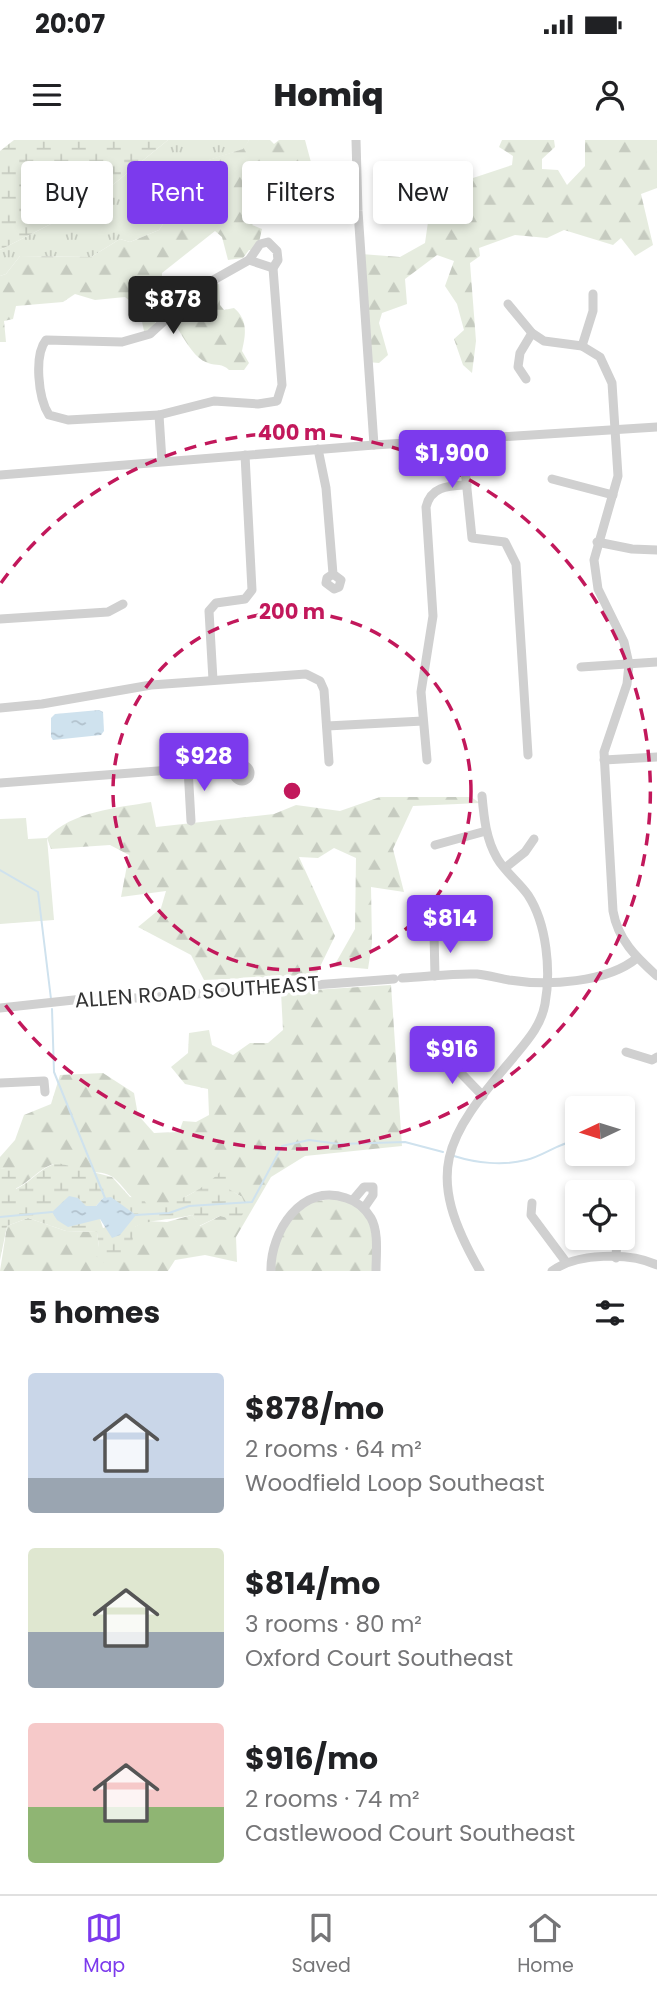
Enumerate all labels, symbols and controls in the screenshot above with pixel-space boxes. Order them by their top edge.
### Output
text: 20:07 [35,6,105,42]
text: Homiq [274,72,383,117]
icon: menu [28,76,66,114]
icon: person [591,76,629,114]
chip: Buy [21,161,113,224]
chip: Rent [127,161,228,224]
chip: Filters [242,161,359,224]
chip: New [373,161,473,224]
pin: $878 [132,276,214,336]
text: $878 [144,283,202,315]
text: 400 m [258,418,326,447]
pin: $1,900 [395,430,509,490]
text: $1,900 [415,437,489,469]
text: 200 m [259,597,325,626]
pin: $928 [163,734,245,793]
text: $928 [175,740,233,772]
centre of rings [280,779,304,803]
pin: $814 [409,896,491,955]
text: $814 [423,902,477,934]
street label: ALLEN ROAD SOUTHEAST [74,968,320,1015]
pin: $916 [411,1026,493,1086]
text: $916 [426,1033,478,1065]
north arrow [565,1096,635,1166]
map controls [565,1096,635,1250]
button: locate [565,1180,635,1250]
text: 5 homes [28,1291,160,1334]
icon: filters [591,1294,629,1332]
text: $878/mo [245,1387,384,1430]
icon: home [84,1401,168,1485]
text: 2 rooms · 64 m² [245,1433,422,1465]
text: Woodfield Loop Southeast [245,1467,545,1499]
text: $814/mo [245,1562,380,1605]
icon: home [84,1576,168,1660]
text: 3 rooms · 80 m² [245,1608,422,1640]
text: Oxford Court Southeast [245,1642,513,1674]
text: $916/mo [245,1737,378,1780]
icon: home [84,1751,168,1835]
text: 2 rooms · 74 m² [245,1783,420,1815]
text: Castlewood Court Southeast [245,1817,575,1849]
tab: Map [83,1909,125,1980]
tab: Saved [292,1909,351,1980]
tab: Home [517,1909,574,1980]

